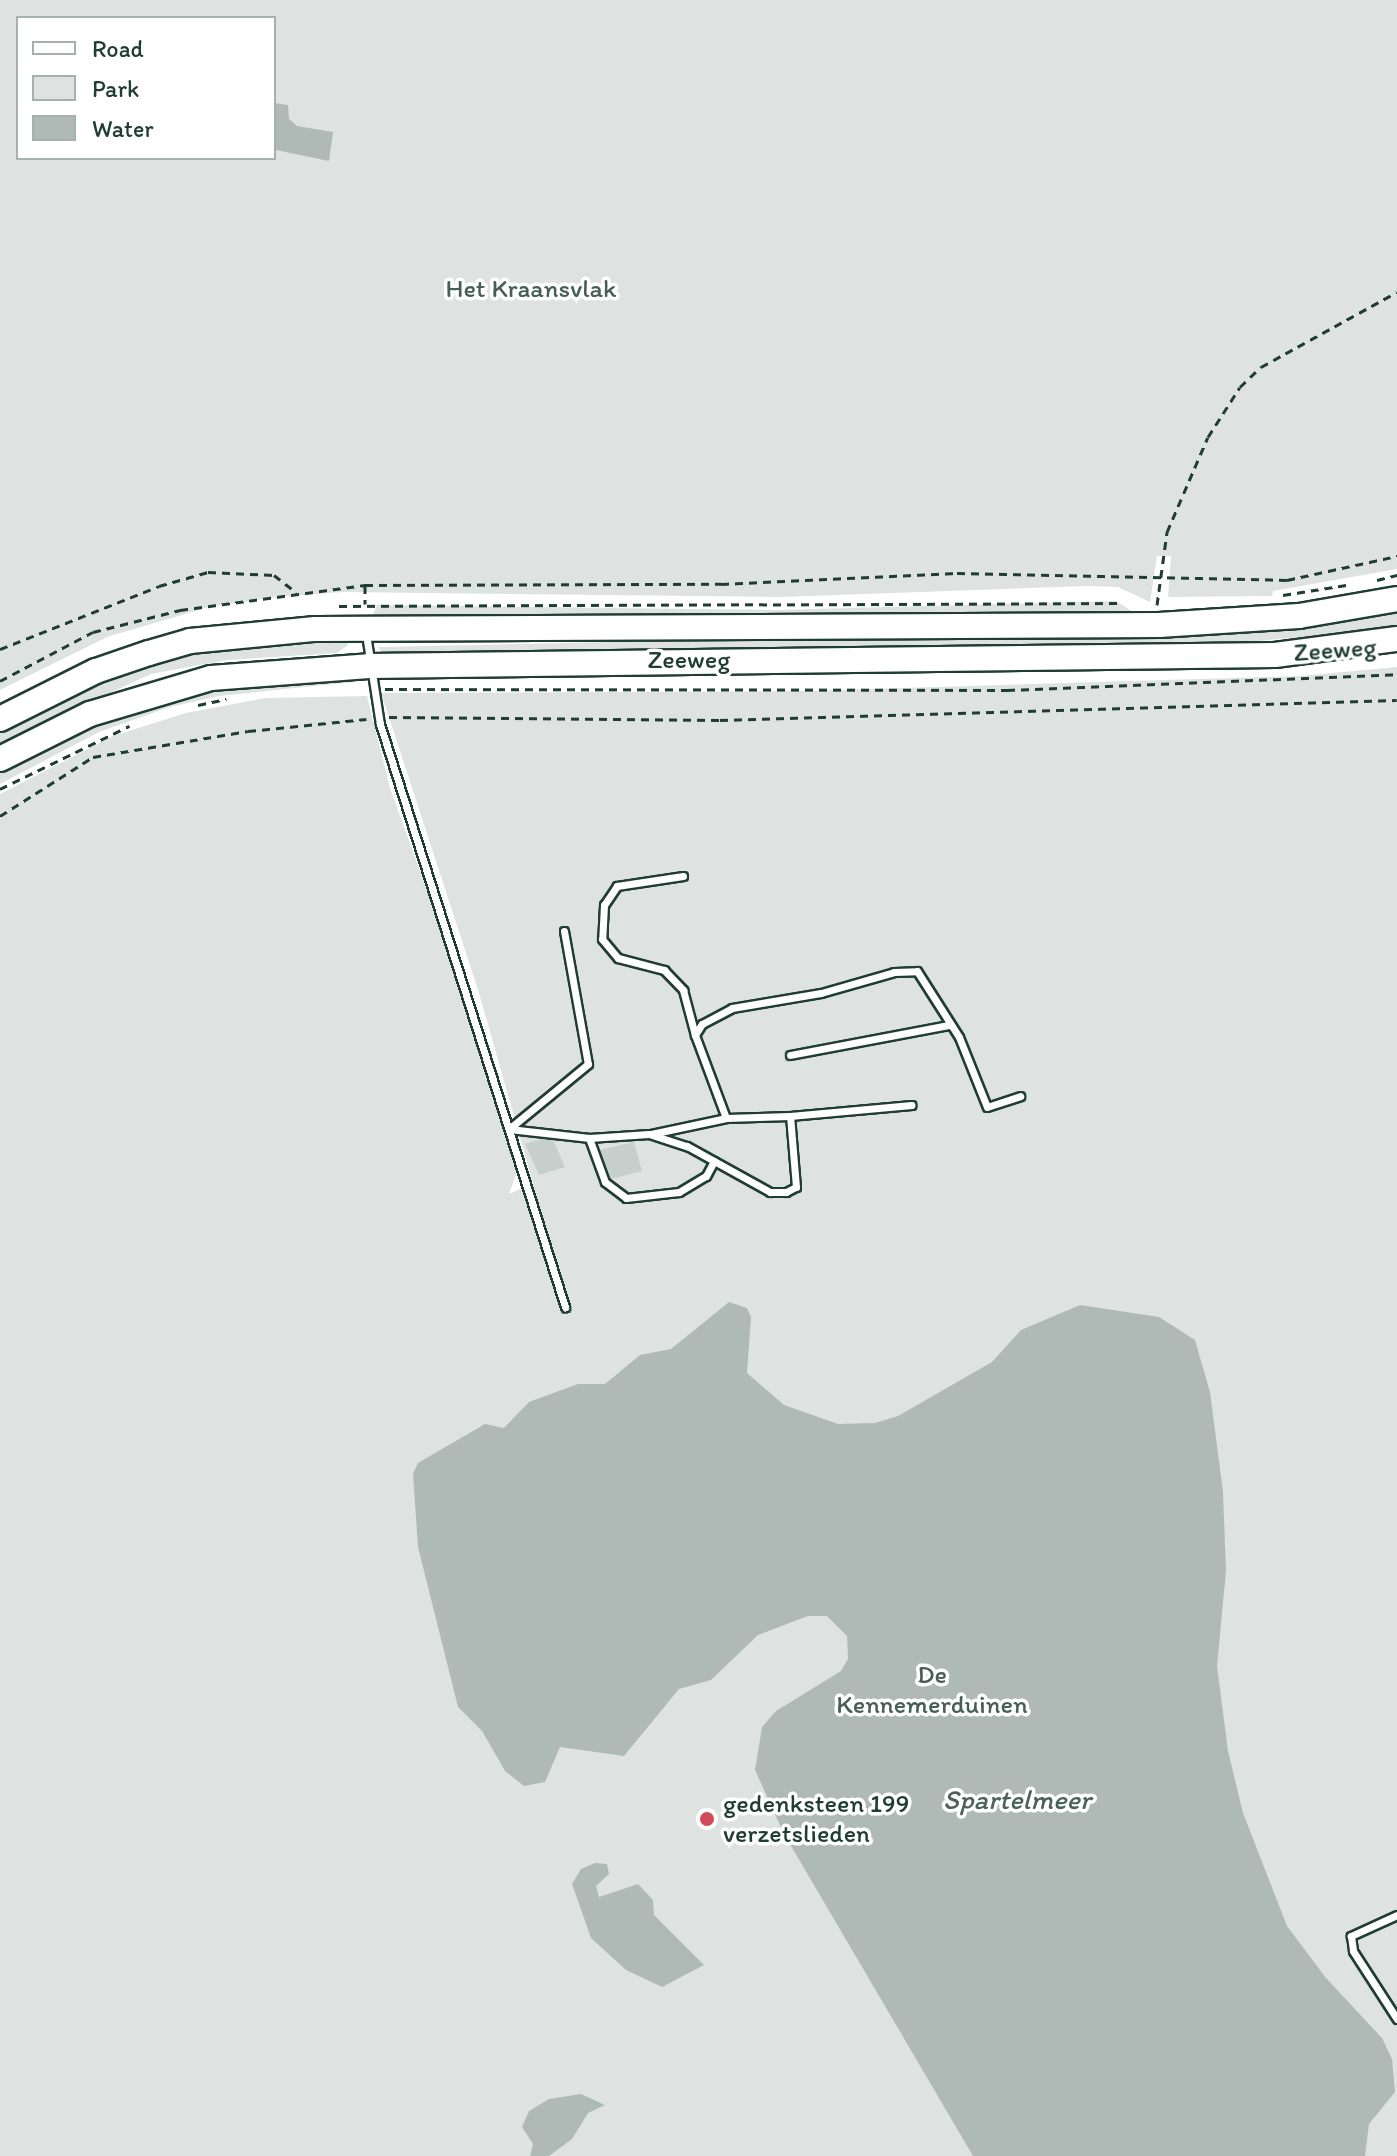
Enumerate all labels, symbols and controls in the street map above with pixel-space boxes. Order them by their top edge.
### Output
legend [16,16,276,160]
text: Road [92,34,144,63]
text: Park [92,74,139,103]
text: Water [92,114,154,143]
park label: Het Kraansvlak [446,273,616,305]
street label: Zeeweg [1293,632,1377,668]
street label: Zeeweg [648,644,730,676]
park label: De Kennemerduinen [836,1659,1028,1720]
water label: Spartelmeer [943,1782,1091,1816]
place label: gedenksteen 199 verzetslieden [723,1788,909,1850]
marker: gedenksteen 199 verzetslieden [698,1810,716,1828]

